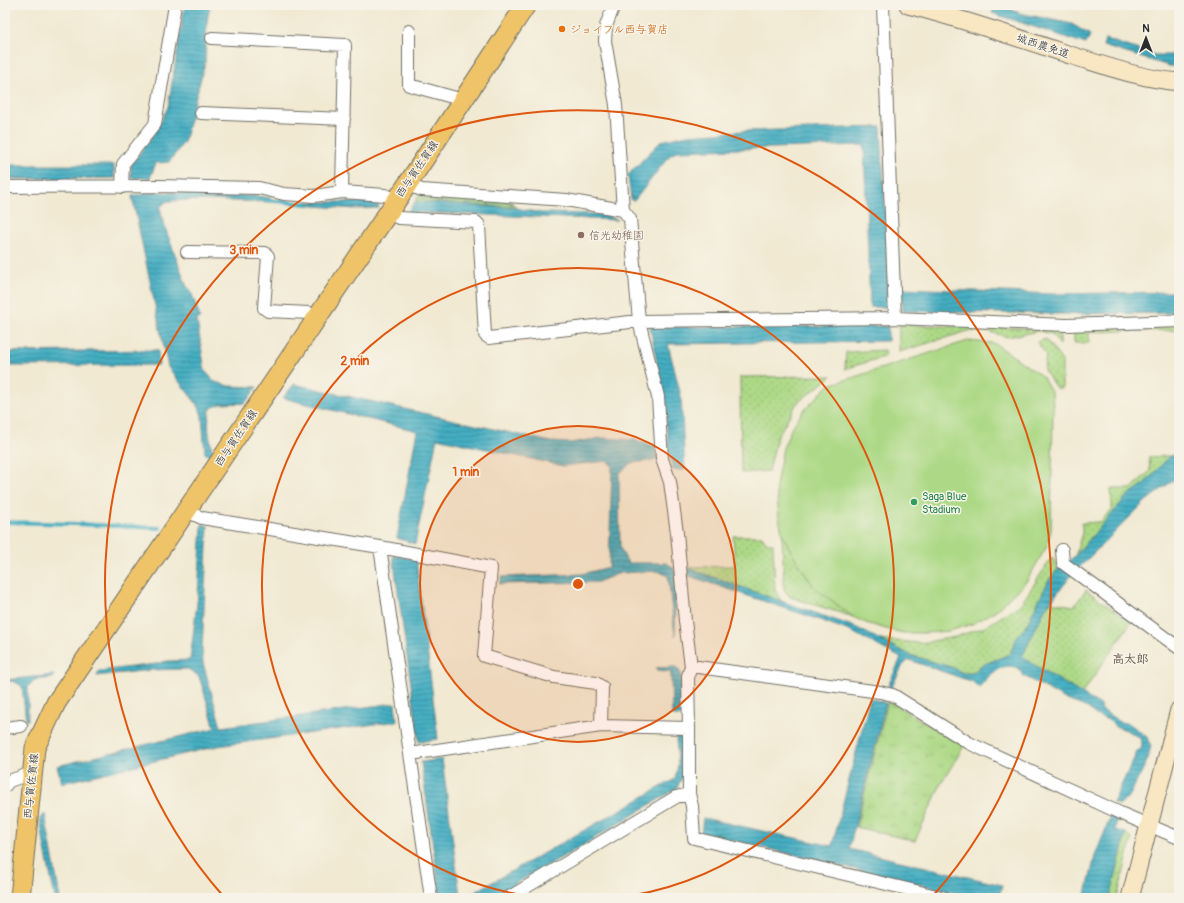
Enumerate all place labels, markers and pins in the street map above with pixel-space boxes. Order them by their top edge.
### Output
place label: ジョイフル西与賀店 [570,23,669,36]
marker: ジョイフル西与賀店 [557,24,567,34]
place label: 信光幼稚園 [589,229,644,242]
marker: 信光幼稚園 [576,230,586,240]
place label: Saga Blue Stadium [922,490,967,516]
marker: Saga Blue Stadium [909,497,919,507]
centre of rings [571,577,585,591]

